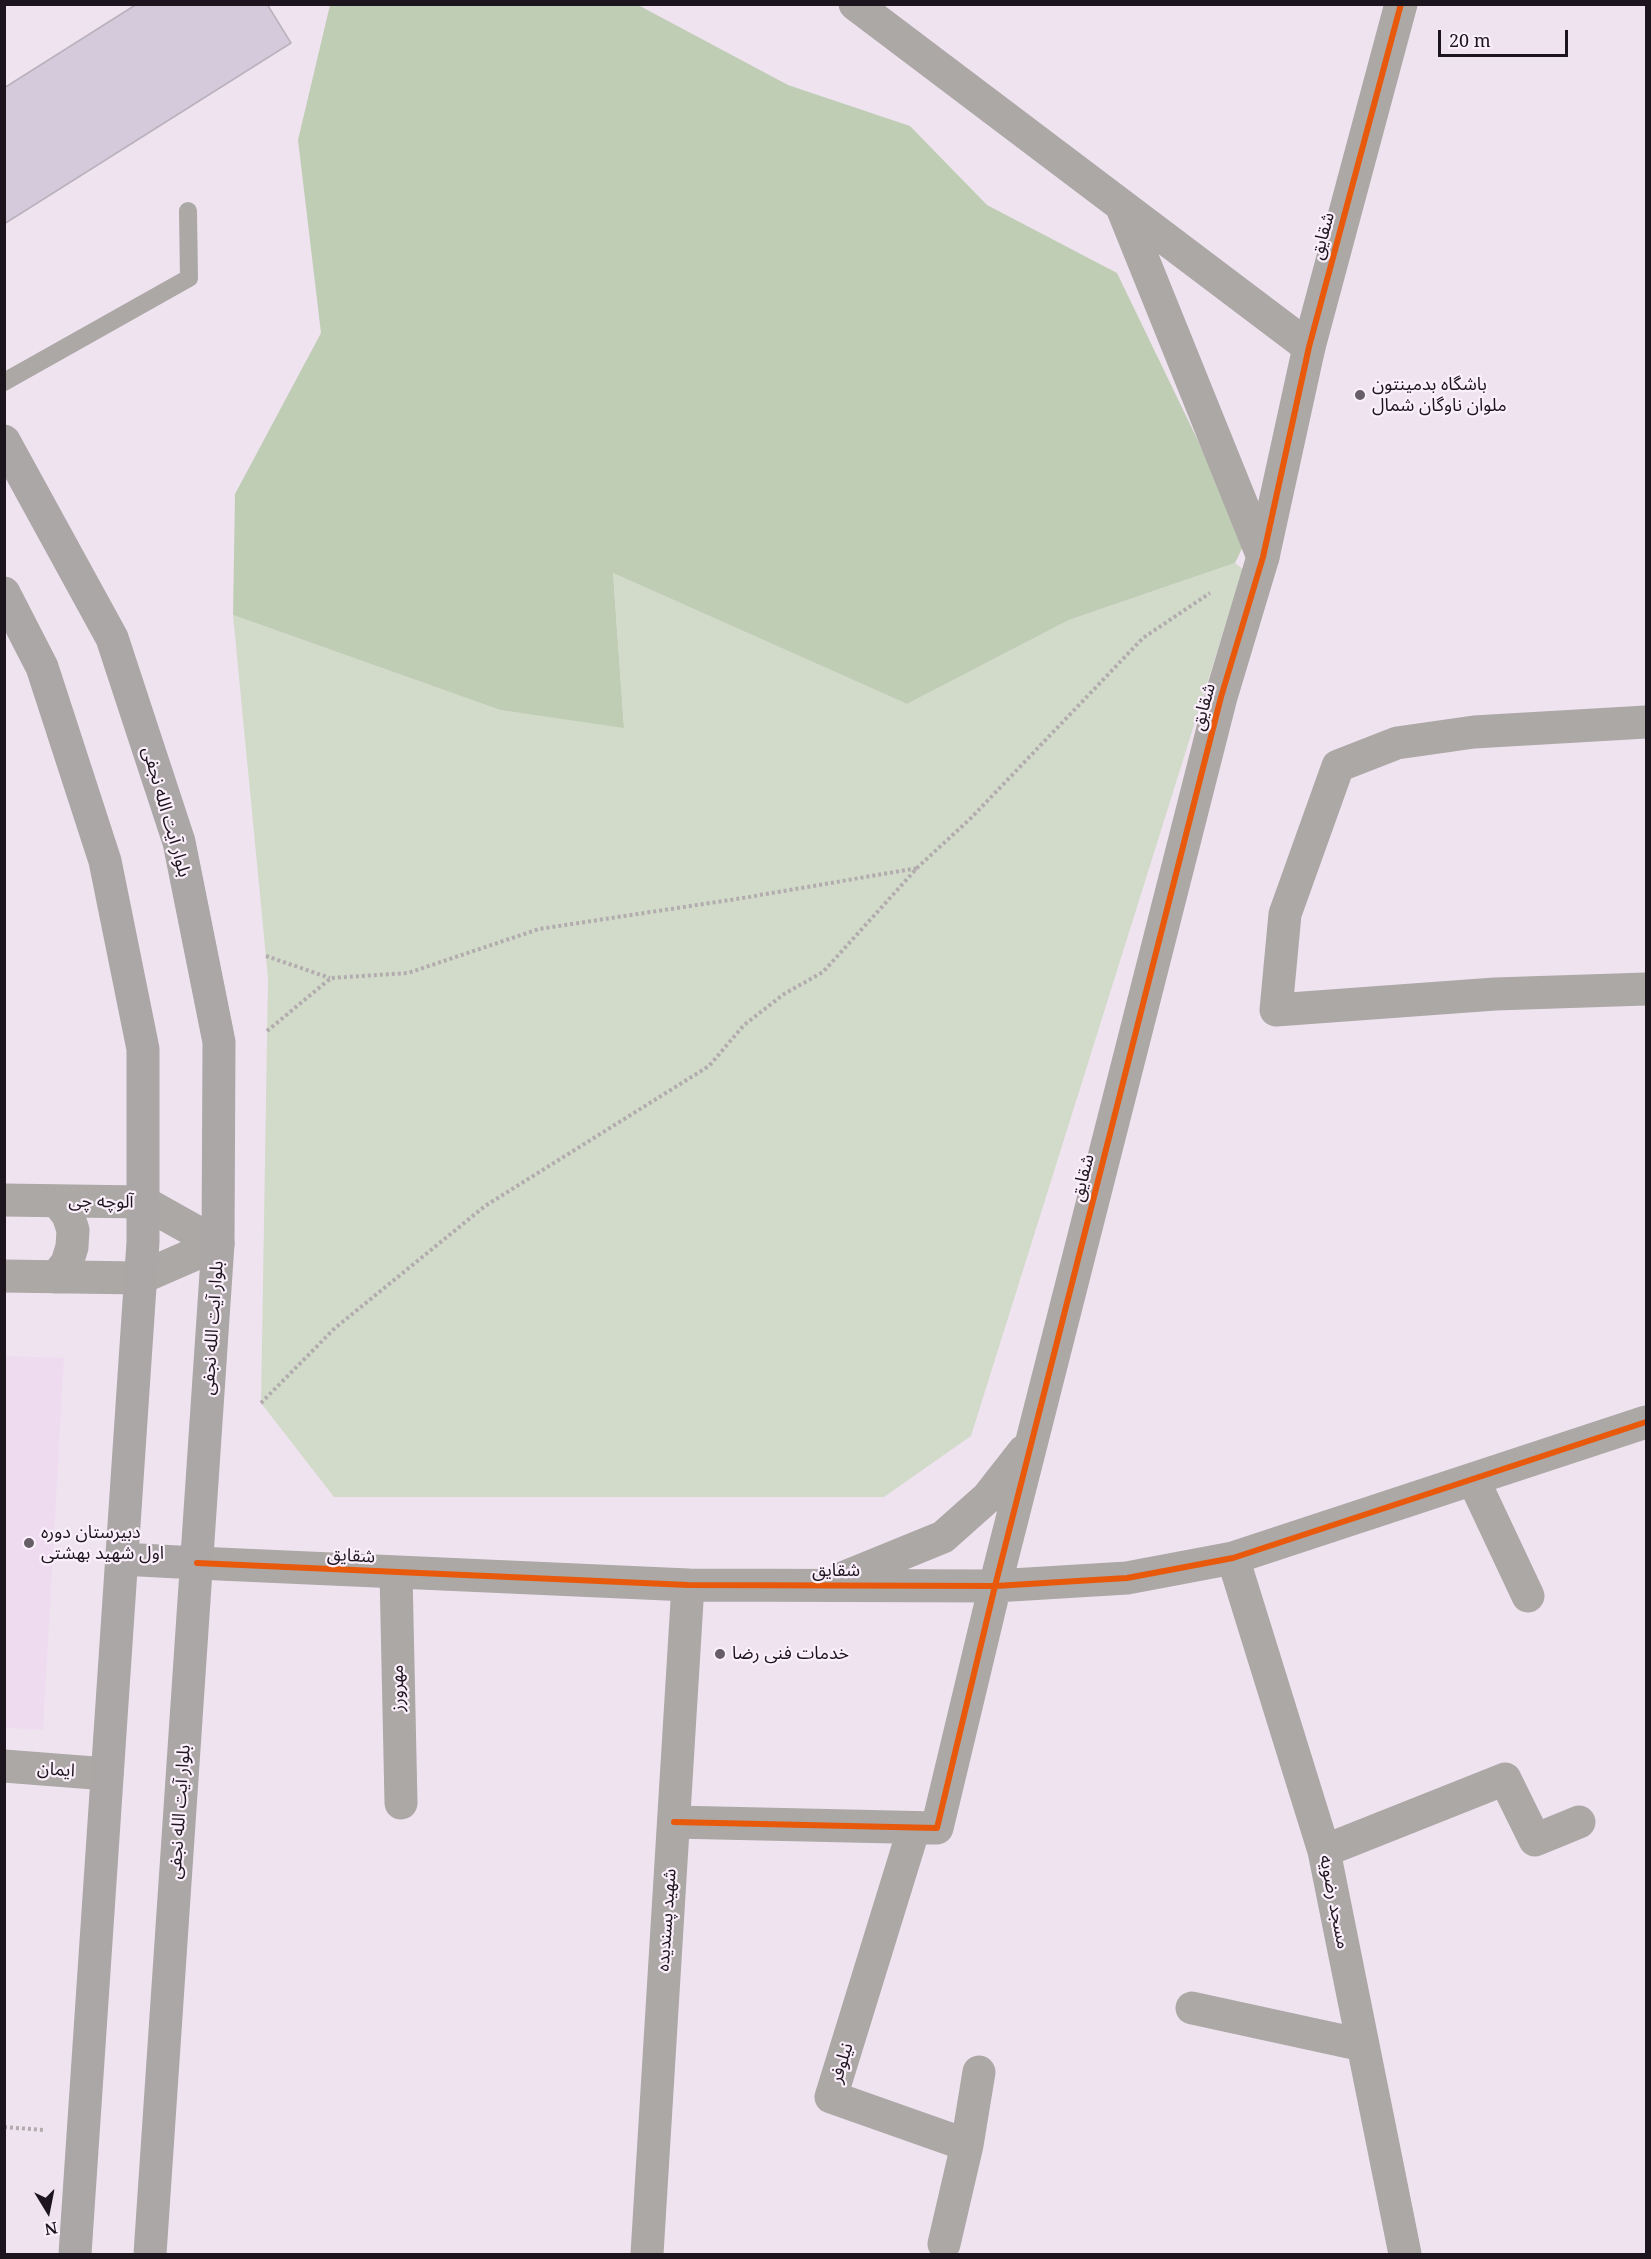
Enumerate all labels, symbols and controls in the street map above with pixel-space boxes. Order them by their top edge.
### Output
scale bar [1441,18,1572,56]
text: 20 m [1449,28,1491,52]
street label: شقایق [1306,210,1340,262]
place label: باشگاه بدمینتون ملوان ناوگان شمال [1372,374,1507,416]
marker: باشگاه بدمینتون ملوان ناوگان شمال [1353,388,1367,402]
street label: شقایق [1187,681,1221,733]
street label: بلوار آیت الله نجفی [137,744,195,880]
street label: شقایق [1067,1152,1099,1204]
street label: آلوچه چی [68,1191,134,1213]
street label: بلوار آیت الله نجفی [198,1260,228,1396]
place label: دبیرستان دوره اول شهید بهشتی [41,1522,164,1564]
marker: دبیرستان دوره اول شهید بهشتی [22,1536,36,1550]
street label: شقایق [326,1544,376,1568]
street label: شقایق [812,1560,860,1582]
place label: خدمات فنی رضا [732,1643,849,1665]
marker: خدمات فنی رضا [713,1647,727,1661]
street label: مهرورز [387,1664,409,1712]
street label: بلوار آیت الله نجفی [165,1744,195,1880]
street label: ایمان [36,1758,76,1782]
street label: مسجد رضویه [1314,1853,1354,1951]
street label: شهید پسندیده [653,1868,681,1972]
street label: نیلوفر [826,2040,858,2086]
north arrow [18,2181,78,2241]
text: N [43,2217,59,2241]

